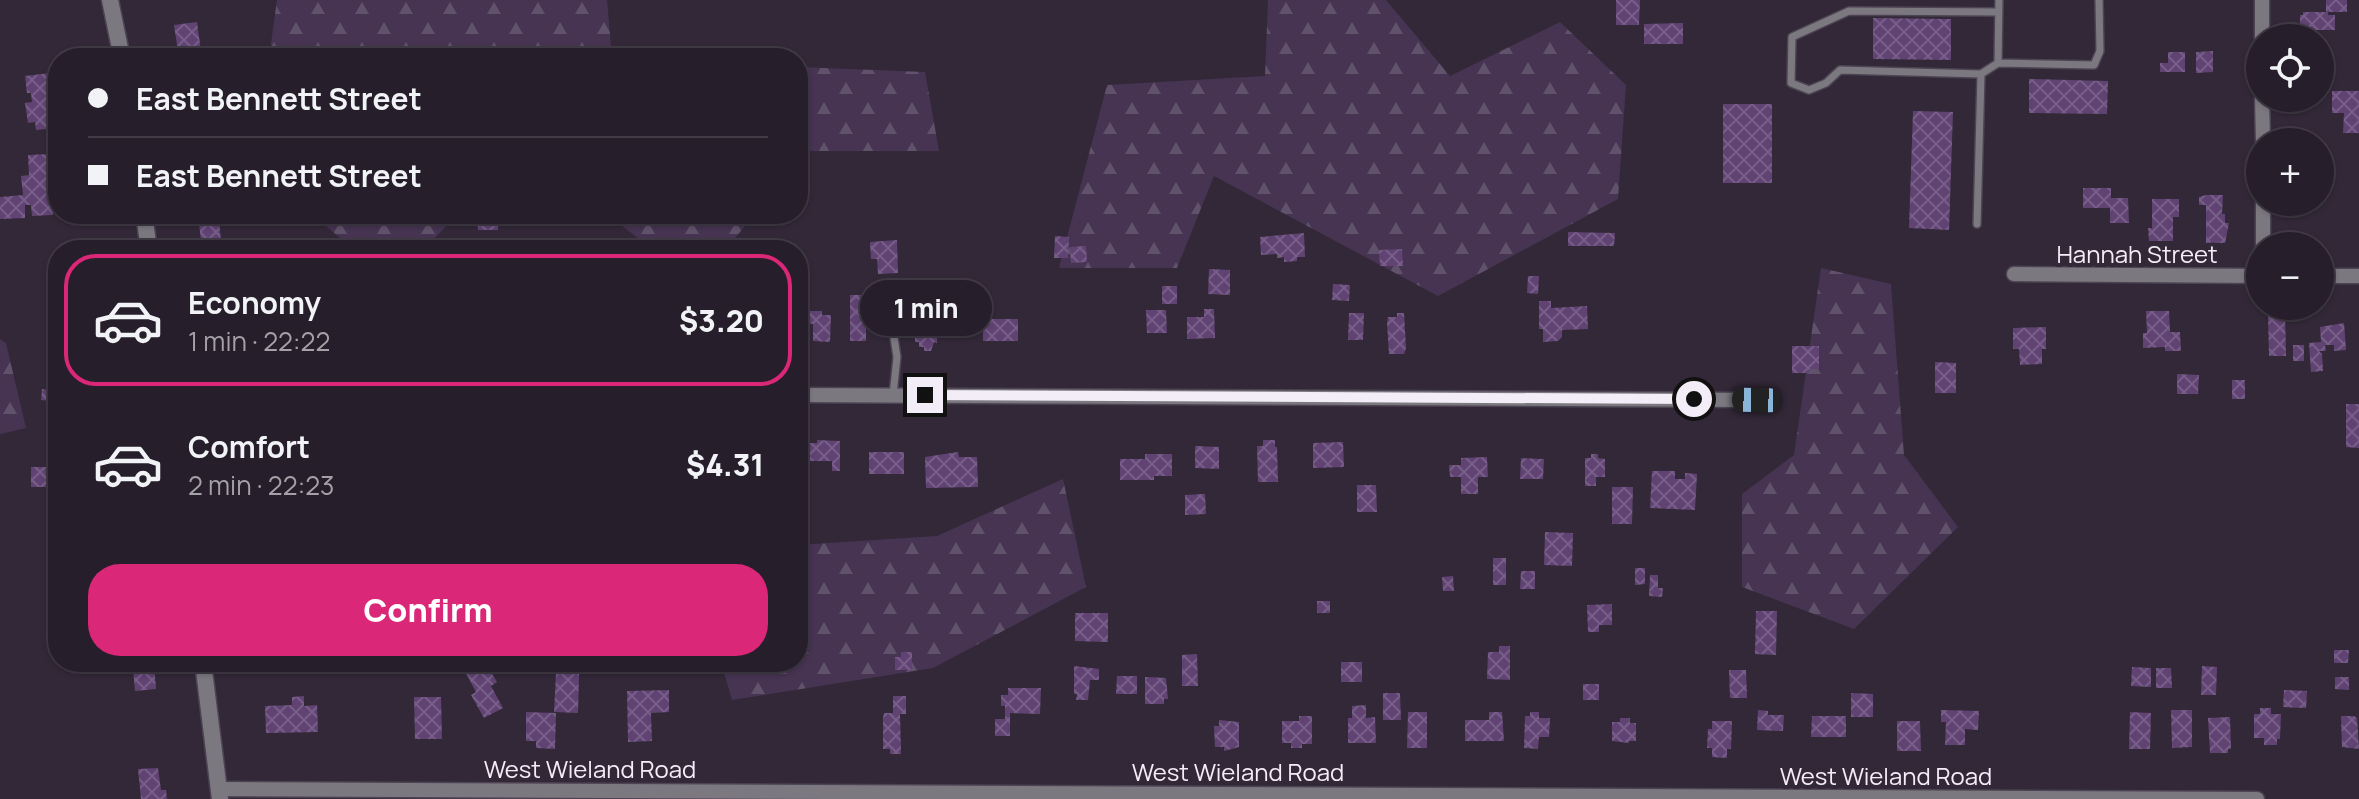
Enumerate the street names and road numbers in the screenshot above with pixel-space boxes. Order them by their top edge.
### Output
street label: Hannah Street [2056,237,2218,270]
street label: West Wieland Road [484,752,696,785]
street label: West Wieland Road [1132,755,1344,788]
street label: West Wieland Road [1780,759,1992,792]

